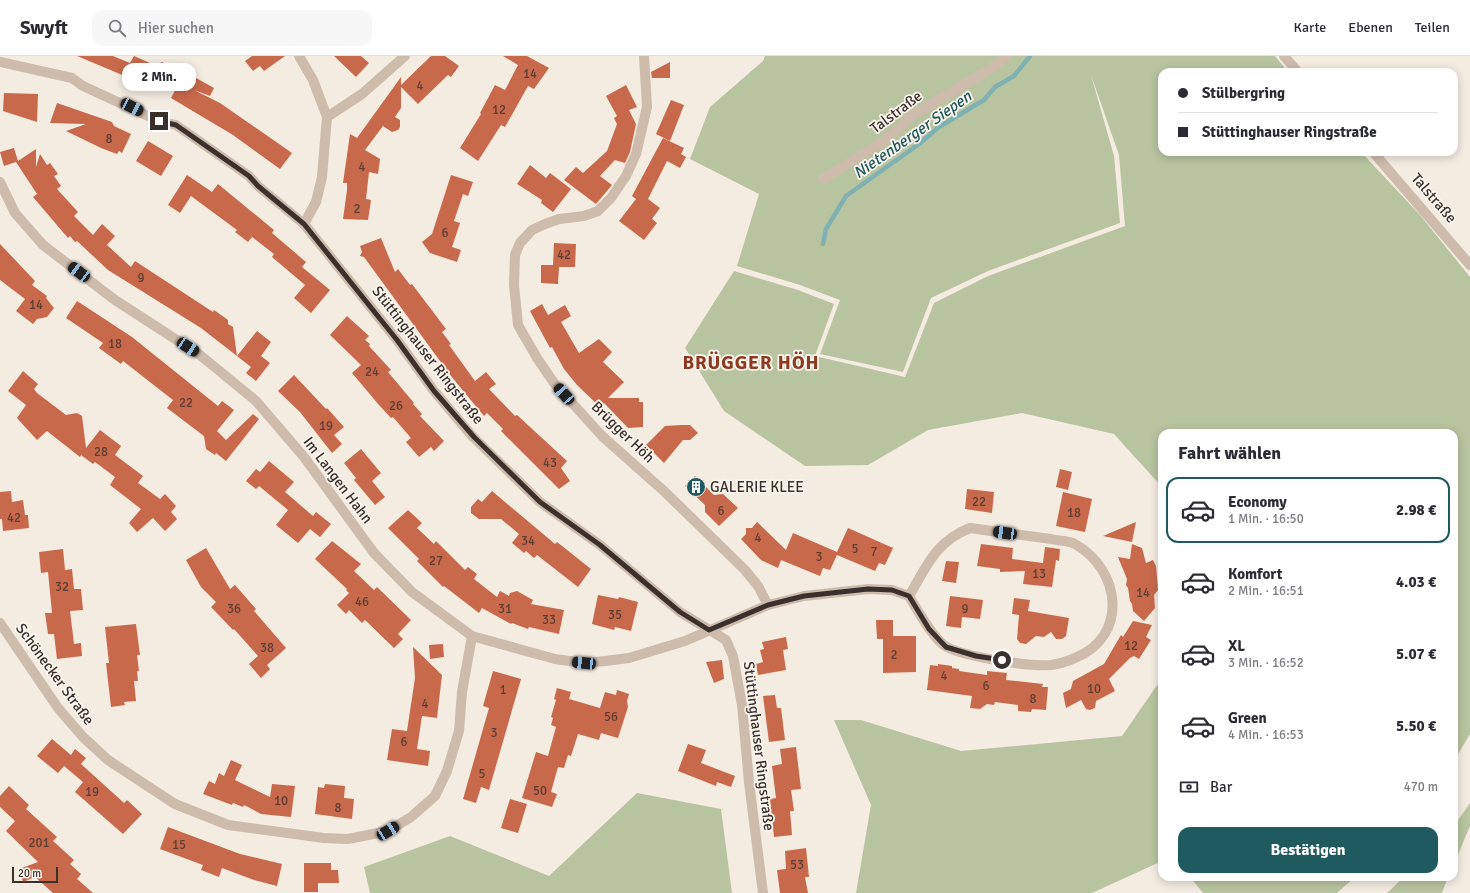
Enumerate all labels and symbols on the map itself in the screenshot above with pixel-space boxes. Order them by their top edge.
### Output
callout: 2 Min. [122,63,196,91]
house number: 14 [523,66,537,82]
house number: 4 [416,78,424,94]
water label: Nietenberger Siepen [850,86,977,183]
street label: Talstraße [867,87,925,137]
car [119,96,145,118]
house number: 12 [492,102,506,118]
route end [150,112,168,130]
house number: 8 [105,131,113,147]
house number: 4 [358,159,366,175]
street label: Talstraße [1408,169,1460,227]
house number: 2 [353,201,361,217]
house number: 6 [441,225,449,241]
house number: 42 [557,247,571,263]
car [66,260,92,284]
house number: 9 [137,270,145,286]
street label: Stüttinghauser Ringstraße [368,282,488,428]
house number: 14 [29,297,43,313]
car [175,335,201,359]
house number: 18 [108,336,122,352]
district label: BRÜGGER HÖH [682,351,820,375]
house number: 24 [365,364,379,380]
car [552,381,576,407]
house number: 22 [179,395,193,411]
street label: Brügger Höh [588,397,658,467]
house number: 26 [389,398,403,414]
house number: 19 [319,418,333,434]
street label: Im Langen Hahn [299,433,377,527]
house number: 28 [94,444,108,460]
house number: 43 [543,455,557,471]
building icon: GALERIE KLEE [685,476,707,498]
place label: GALERIE KLEE [710,478,804,496]
house number: 22 [972,494,986,510]
house number: 6 [717,503,725,519]
house number: 18 [1067,505,1081,521]
house number: 42 [7,510,21,526]
car [992,525,1018,541]
house number: 4 [754,530,762,546]
house number: 34 [521,533,535,549]
house number: 5 [851,541,859,557]
house number: 7 [870,544,878,560]
house number: 3 [815,549,823,565]
house number: 27 [429,553,443,569]
house number: 13 [1032,566,1046,582]
house number: 32 [55,579,69,595]
house number: 14 [1136,585,1150,601]
house number: 46 [355,594,369,610]
house number: 36 [227,601,241,617]
house number: 31 [498,601,512,617]
house number: 9 [961,601,969,617]
house number: 35 [608,607,622,623]
house number: 33 [542,612,556,628]
street label: Schönecker Straße [12,620,98,728]
house number: 12 [1124,638,1138,654]
house number: 38 [260,640,274,656]
house number: 2 [890,647,898,663]
route start [993,651,1011,669]
car [572,656,596,670]
street label: Stüttinghauser Ringstraße [740,660,778,832]
house number: 4 [940,668,948,684]
house number: 6 [982,678,990,694]
house number: 10 [1087,681,1101,697]
house number: 1 [499,682,507,698]
house number: 8 [1029,691,1037,707]
house number: 4 [421,696,429,712]
house number: 56 [604,709,618,725]
house number: 3 [490,725,498,741]
house number: 6 [400,734,408,750]
house number: 5 [478,766,486,782]
house number: 50 [533,783,547,799]
house number: 19 [85,784,99,800]
house number: 10 [274,793,288,809]
house number: 8 [334,800,342,816]
car [375,820,401,842]
house number: 201 [28,835,50,851]
house number: 15 [172,837,186,853]
house number: 53 [790,857,804,873]
scale bar [12,865,58,884]

